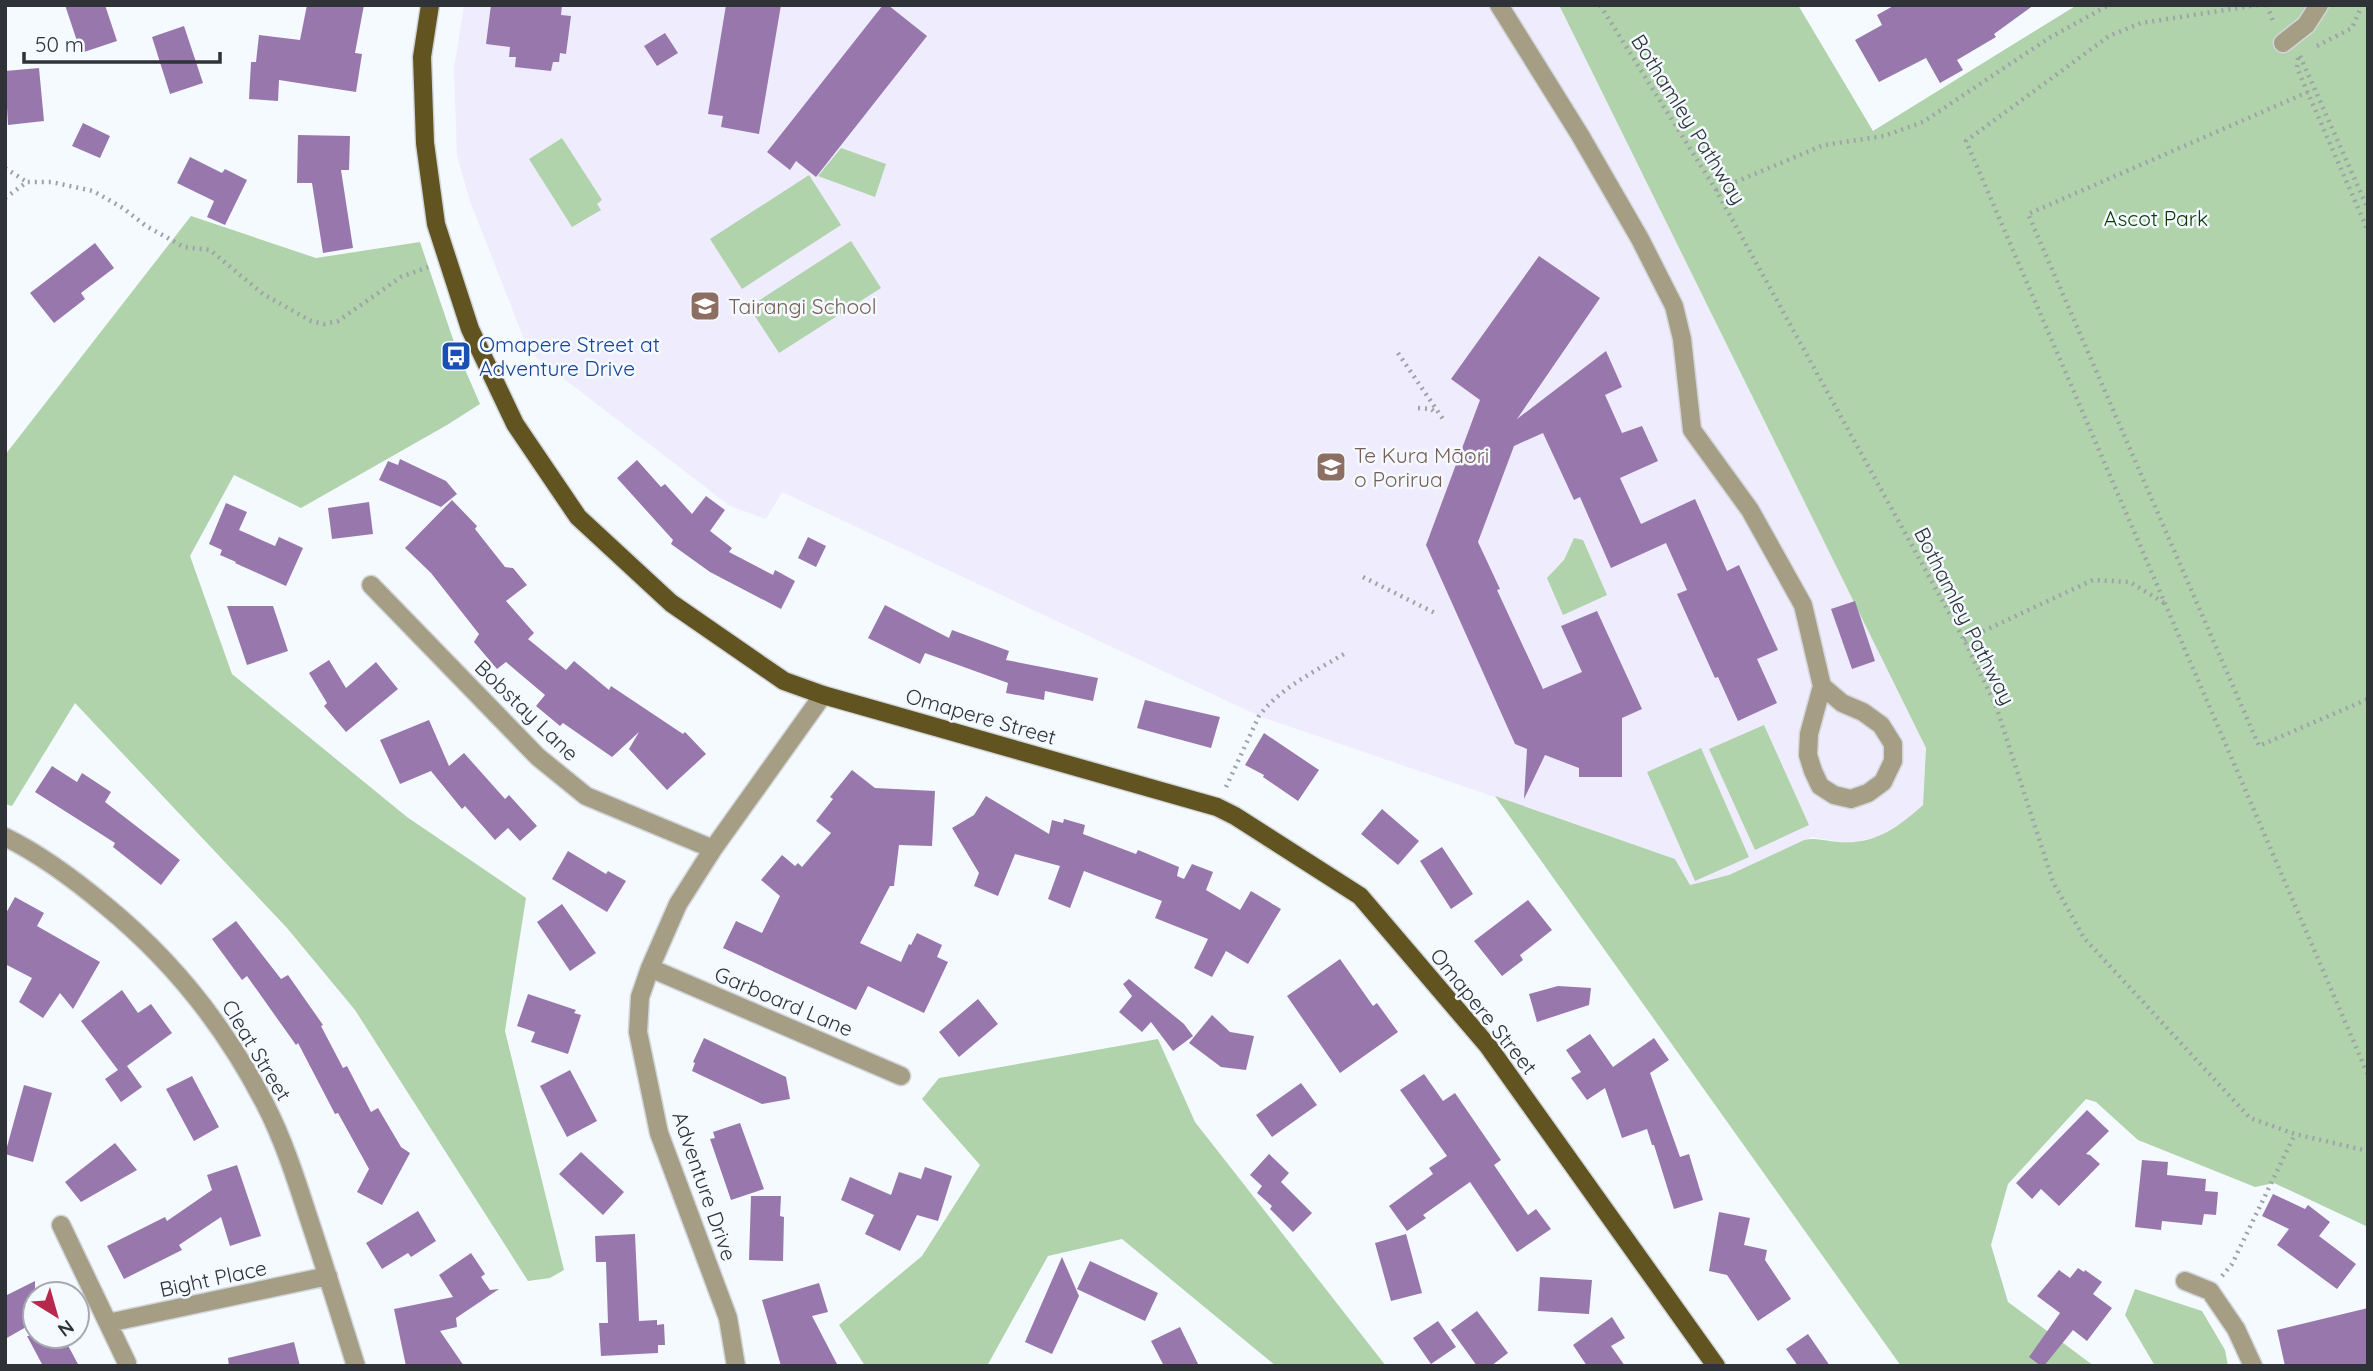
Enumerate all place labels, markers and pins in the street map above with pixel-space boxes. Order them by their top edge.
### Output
school or university icon: Tairangi School [688,289,722,323]
place label: Tairangi School [728,293,877,319]
place label: Omapere Street at Adventure Drive [479,331,660,381]
bus stop icon: Omapere Street at Adventure Drive [439,339,473,373]
place label: Te Kura Māori o Porirua [1354,442,1489,492]
school or university icon: Te Kura Māori o Porirua [1314,450,1348,484]

